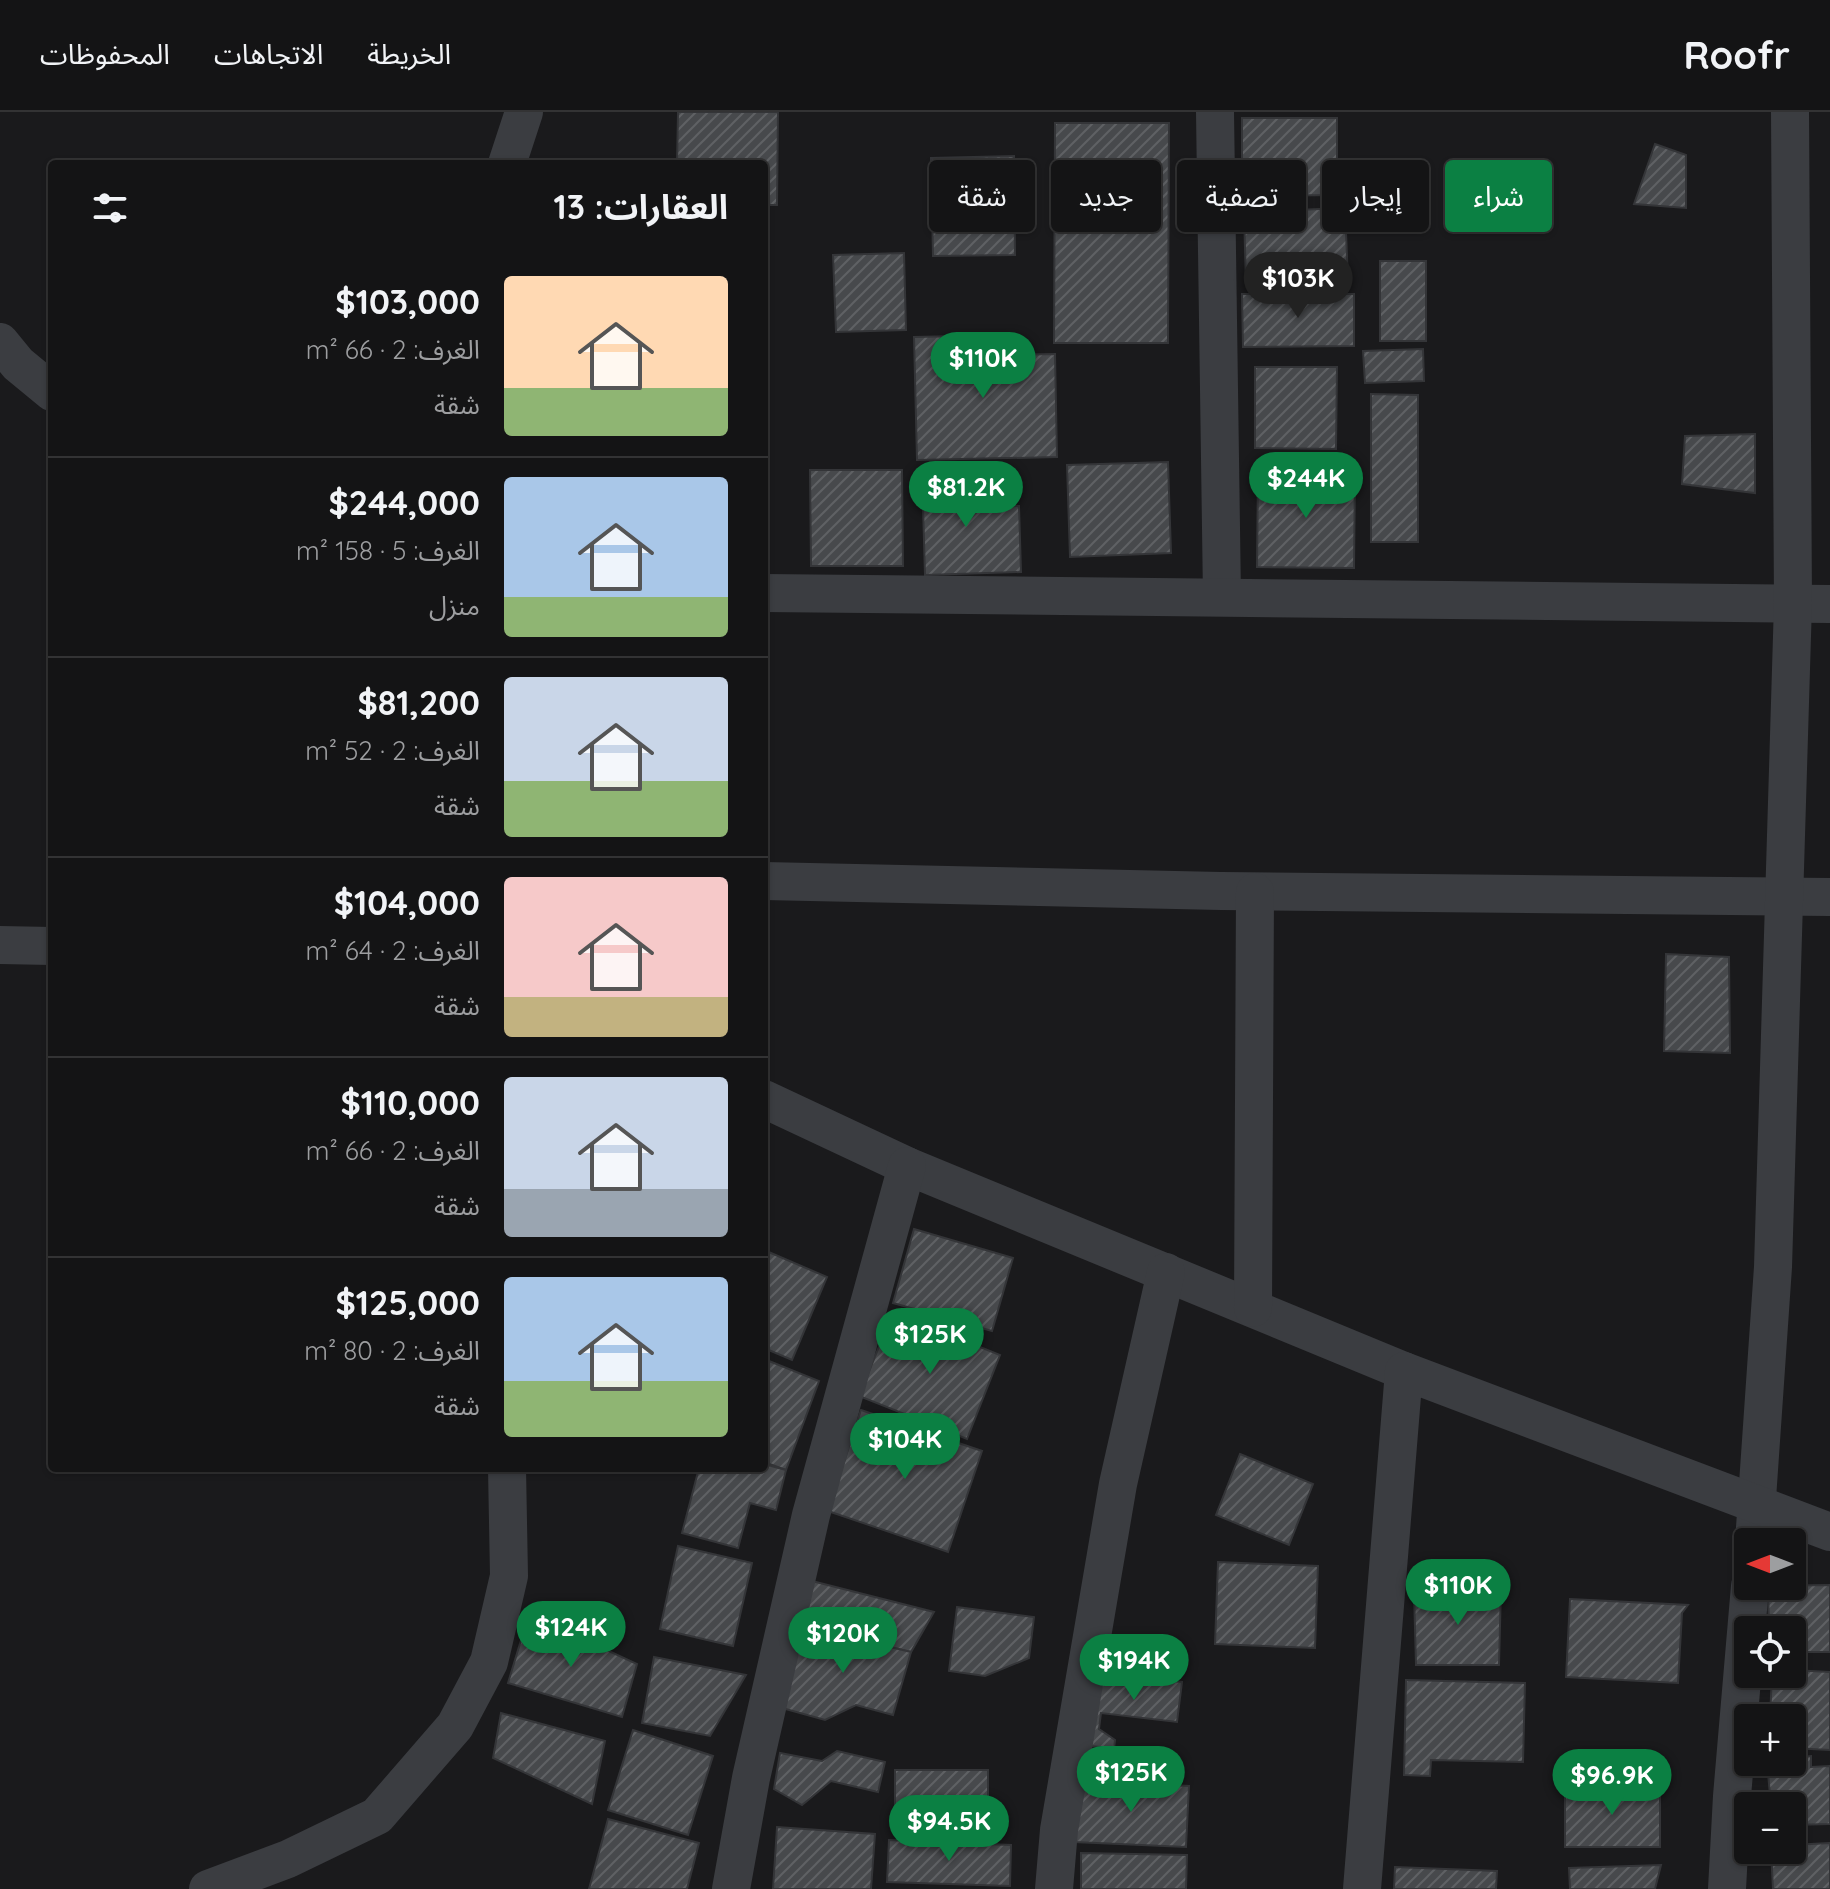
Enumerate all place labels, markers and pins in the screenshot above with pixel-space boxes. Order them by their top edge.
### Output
pin: $103K [1242,252,1354,320]
pin: $110K [927,332,1039,400]
pin: $244K [1250,452,1362,520]
pin: $81.2K [901,461,1031,529]
pin: $125K [874,1308,986,1376]
pin: $104K [849,1413,961,1481]
pin: $110K [1402,1559,1514,1627]
pin: $124K [515,1601,627,1669]
pin: $120K [787,1607,899,1675]
pin: $194K [1078,1634,1190,1702]
pin: $125K [1075,1746,1187,1814]
pin: $96.9K [1547,1749,1677,1817]
pin: $94.5K [884,1795,1014,1863]

